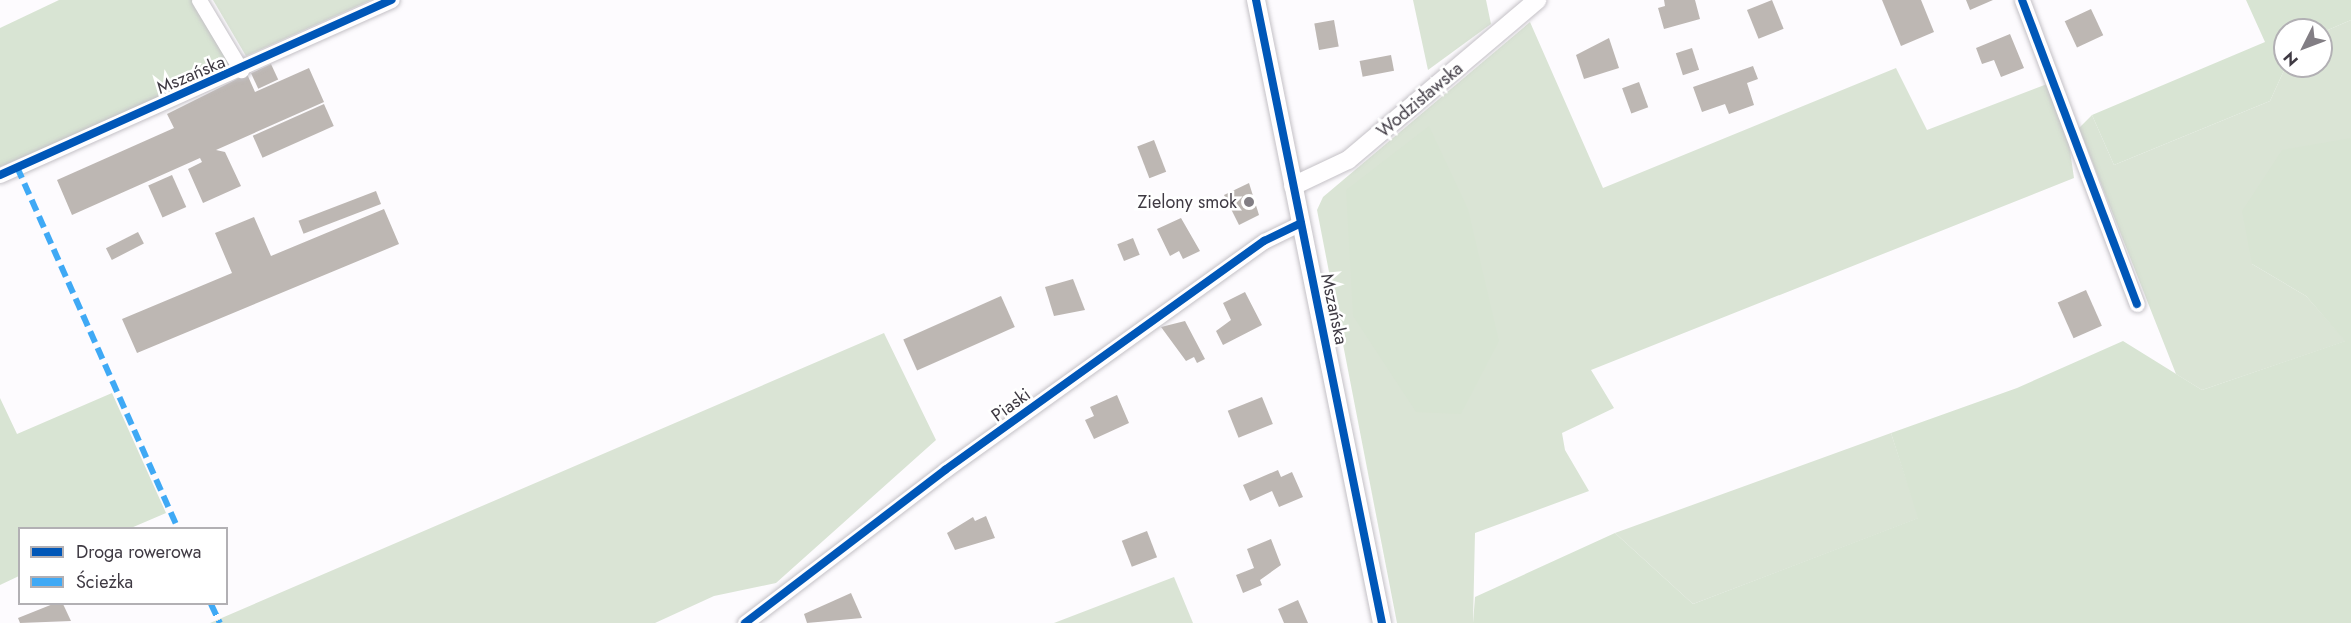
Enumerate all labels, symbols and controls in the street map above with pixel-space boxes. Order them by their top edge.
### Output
north arrow [2273,18,2333,78]
text: N [2278,47,2304,71]
street label: Mszańska [154,51,228,99]
street label: Wodzisławska [1373,58,1467,142]
place label: Zielony smok [1138,191,1237,213]
marker: Zielony smok [1242,195,1256,209]
street label: Mszańska [1316,272,1352,346]
street label: Piaski [987,384,1035,426]
legend [18,527,228,605]
text: Droga rowerowa [76,539,201,565]
text: Ścieżka [76,569,133,595]

